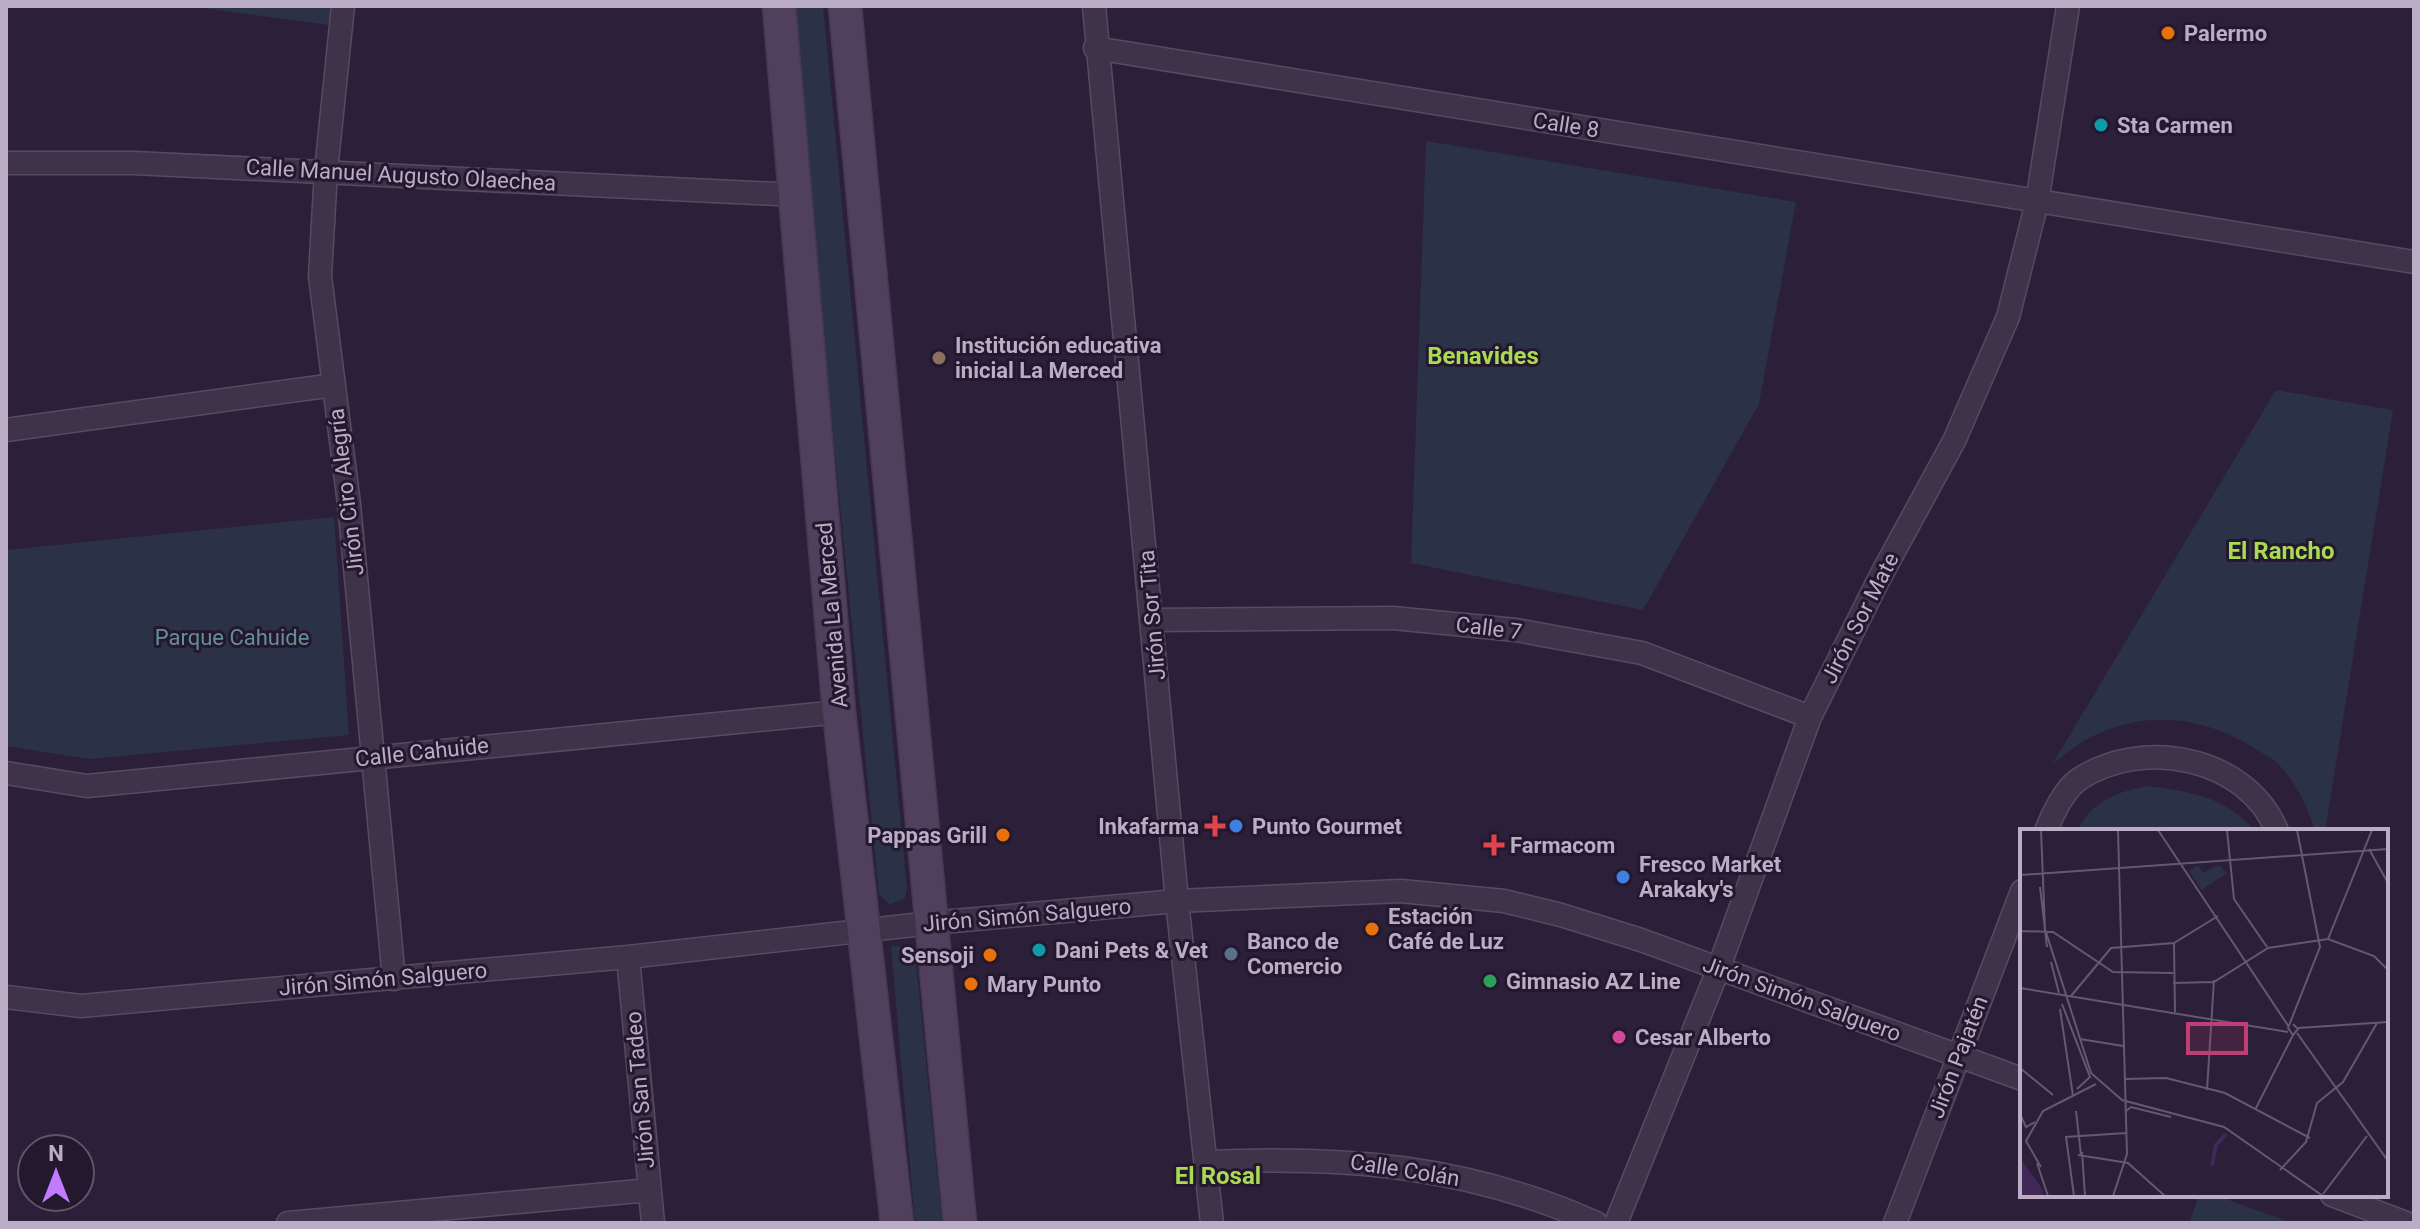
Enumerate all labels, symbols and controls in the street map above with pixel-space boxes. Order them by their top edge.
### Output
place label: Palermo [2184,21,2267,46]
marker: Palermo [2159,24,2177,42]
street label: Calle 8 [1531,107,1601,143]
place label: Sta Carmen [2117,113,2233,138]
marker: Sta Carmen [2092,116,2110,134]
street label: Calle Manuel Augusto Olaechea [245,154,557,196]
place label: Institución educativa inicial La Merced [955,333,1162,383]
district label: Benavides [1427,342,1539,370]
marker: Institución educativa inicial La Merced [930,349,948,367]
street label: Jirón Ciro Alegría [323,407,369,577]
street label: Avenida La Merced [811,521,853,709]
district label: El Rancho [2228,537,2334,565]
street label: Jirón Sor Mate [1816,548,1904,688]
street label: Jirón Sor Tita [1134,549,1170,681]
street label: Calle 7 [1454,612,1524,644]
park label: Parque Cahuide [155,625,309,650]
street label: Calle Cahuide [354,733,490,771]
place label: Inkafarma [1098,814,1199,839]
place label: Punto Gourmet [1252,814,1403,839]
marker: Inkafarma [1206,817,1224,835]
marker: Punto Gourmet [1227,817,1245,835]
place label: Pappas Grill [867,823,987,848]
marker: Pappas Grill [994,826,1012,844]
inset map [2020,829,2388,1197]
place label: Farmacom [1510,833,1615,858]
marker: Farmacom [1485,836,1503,854]
place label: Fresco Market Arakaky's [1639,852,1782,902]
marker: Fresco Market Arakaky's [1614,868,1632,886]
street label: Jirón Simón Salguero [922,893,1132,937]
place label: Estación Café de Luz [1388,904,1504,954]
marker: Estación Café de Luz [1363,920,1381,938]
place label: Banco de Comercio [1247,929,1342,979]
place label: Dani Pets & Vet [1055,938,1209,963]
marker: Dani Pets & Vet [1030,941,1048,959]
place label: Sensoji [901,943,974,968]
marker: Banco de Comercio [1222,945,1240,963]
marker: Sensoji [981,946,999,964]
street label: Jirón Simón Salguero [1699,952,1905,1046]
street label: Jirón Simón Salguero [278,957,488,1001]
place label: Gimnasio AZ Line [1506,969,1681,994]
place label: Mary Punto [987,972,1101,997]
marker: Gimnasio AZ Line [1481,972,1499,990]
marker: Mary Punto [962,975,980,993]
street label: Jirón Pajatén [1923,992,1993,1122]
street label: Jirón San Tadeo [621,1010,659,1170]
place label: Cesar Alberto [1635,1025,1771,1050]
marker: Cesar Alberto [1610,1028,1628,1046]
north arrow [16,1133,96,1213]
text: N [48,1141,64,1166]
street label: Calle Colán [1348,1149,1462,1191]
district label: El Rosal [1175,1162,1261,1190]

